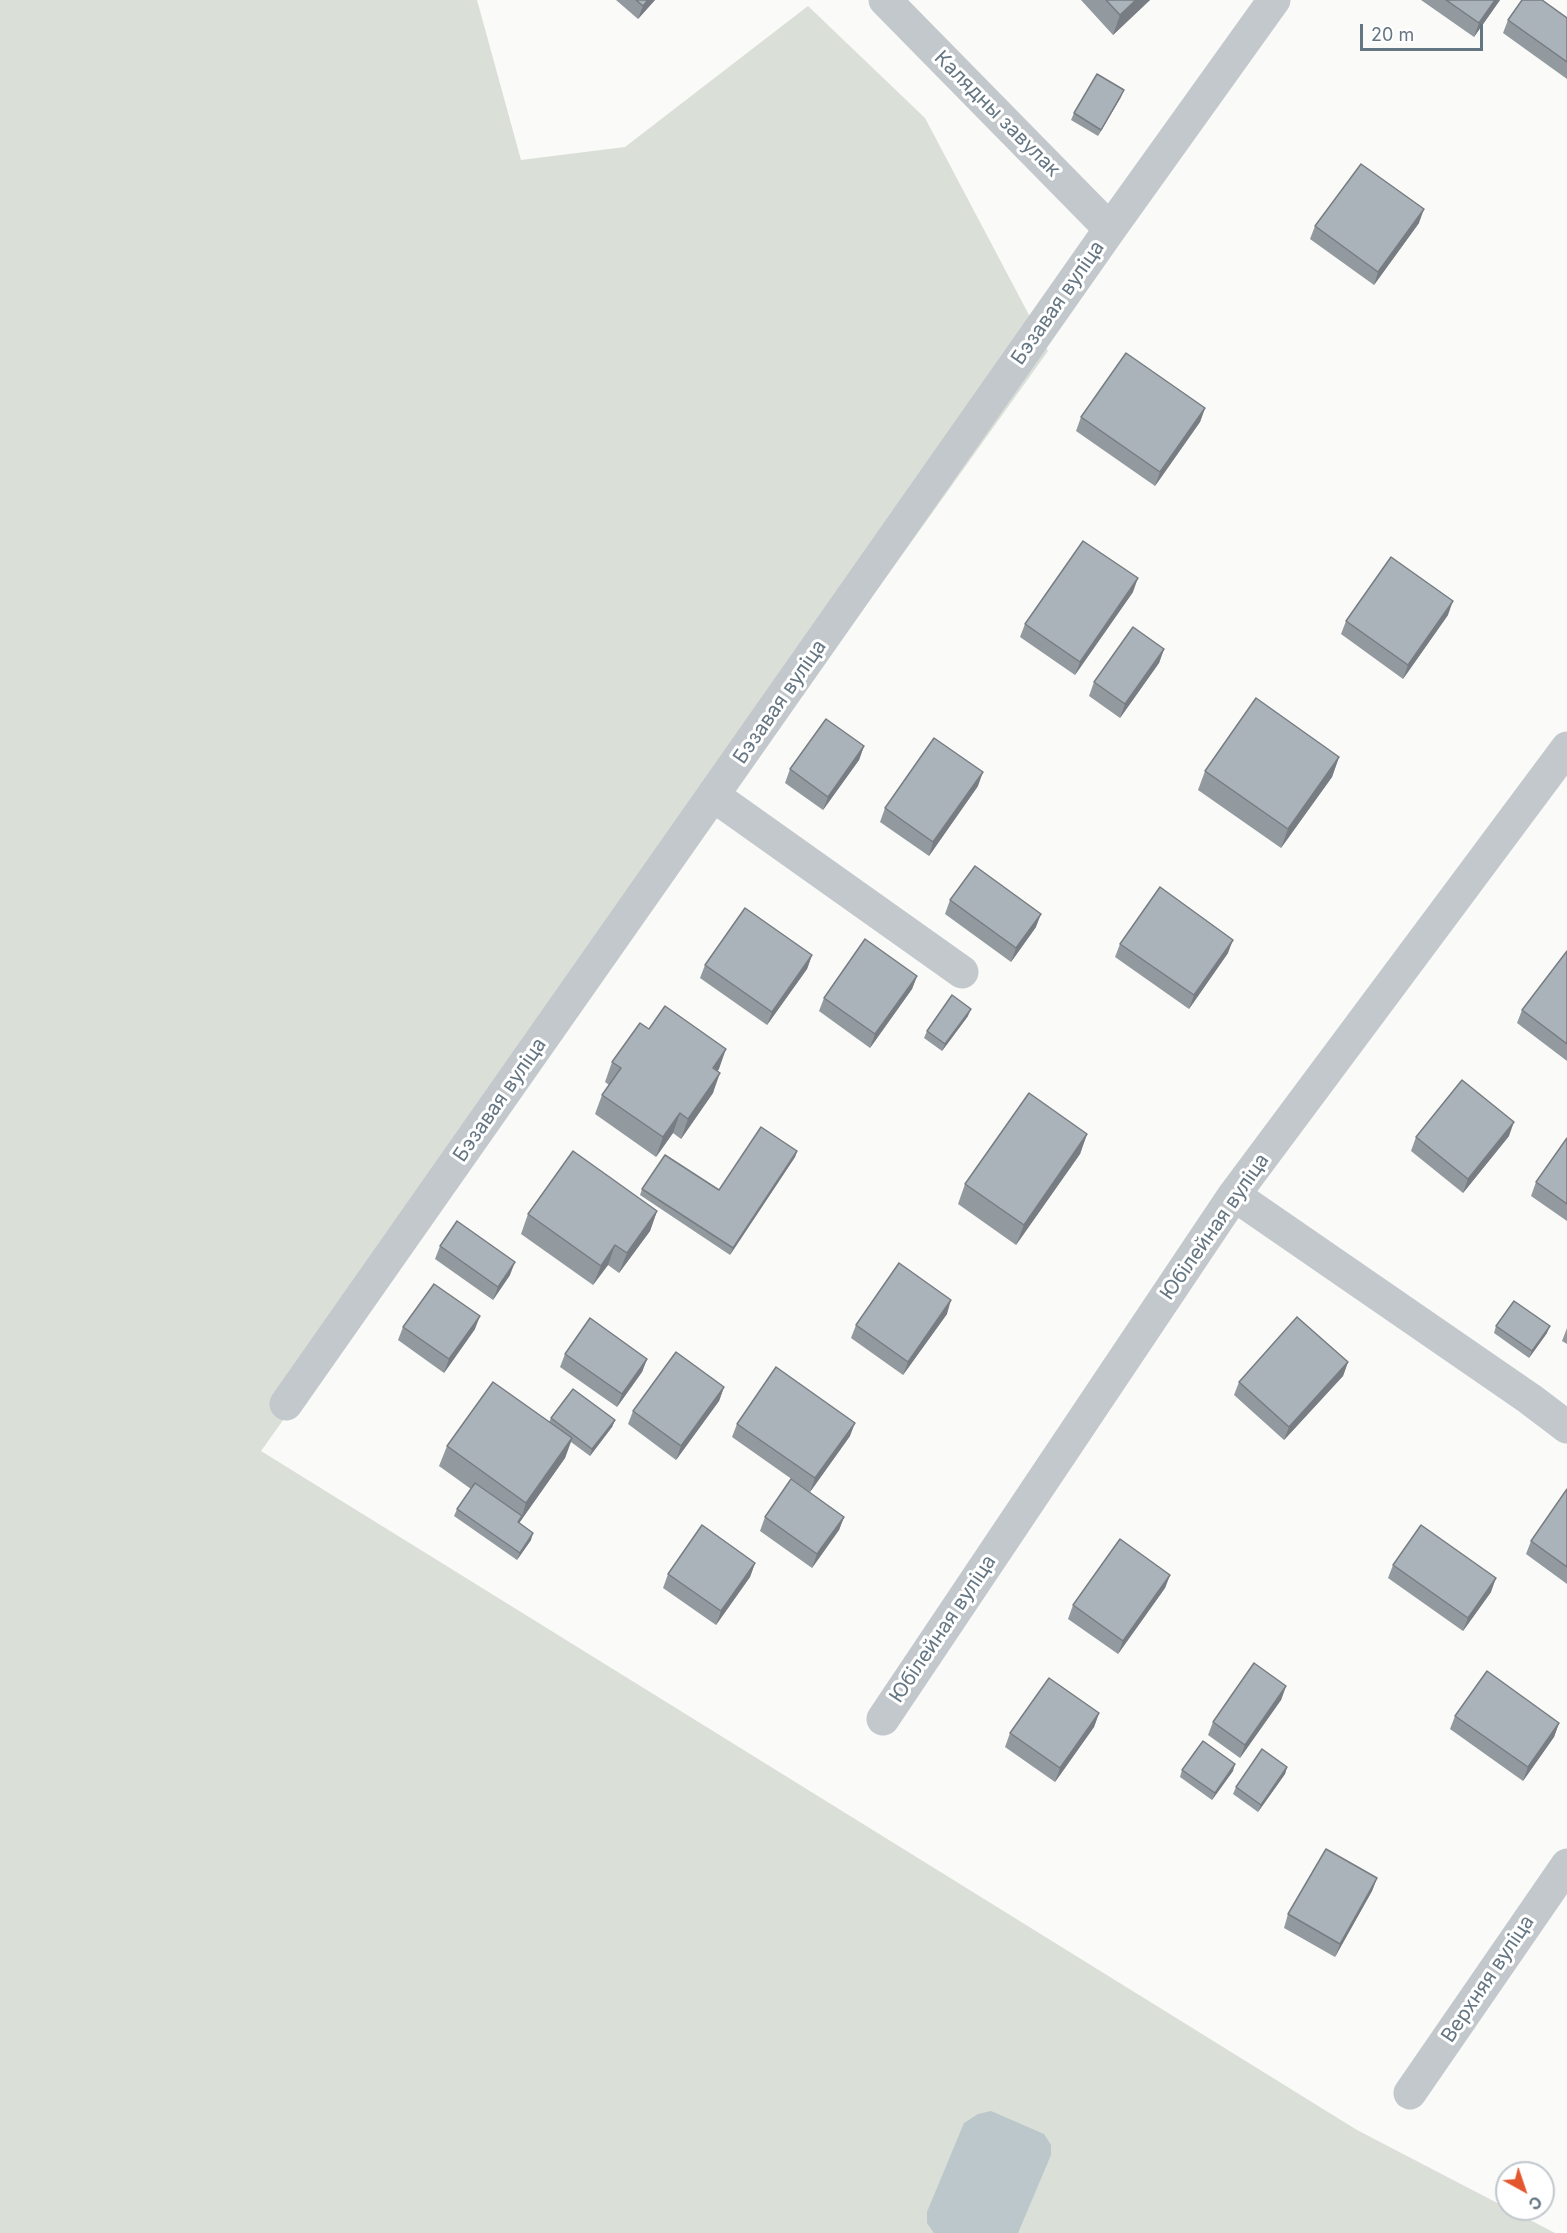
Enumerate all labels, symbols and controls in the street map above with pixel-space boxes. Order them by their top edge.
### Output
scale bar [1363,12,1486,50]
text: 20 m [1371,24,1414,45]
street label: Калядны завулак [929,46,1065,182]
street label: Бэзавая вуліца [1006,236,1110,370]
street label: Бэзавая вуліца [728,635,832,769]
street label: Бэзавая вуліца [448,1033,552,1167]
street label: Юбілейная вуліца [1156,1149,1274,1305]
street label: Юбілейная вуліца [885,1551,1001,1707]
street label: Верхняя вуліца [1437,1911,1539,2047]
north arrow [1495,2161,1555,2221]
text: С [1524,2192,1546,2215]

